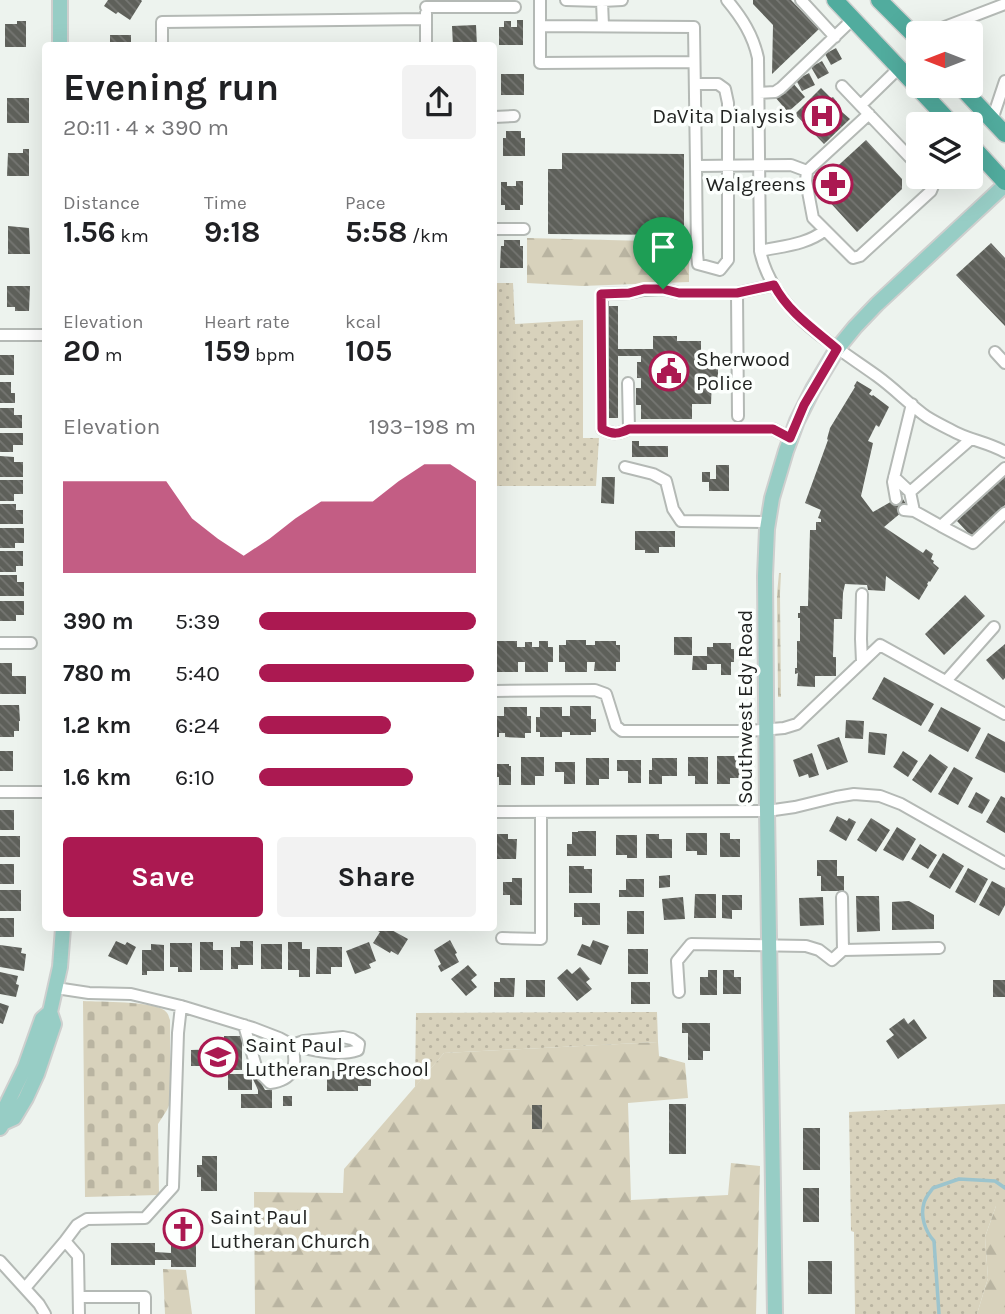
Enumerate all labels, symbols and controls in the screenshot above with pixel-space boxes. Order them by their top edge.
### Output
north arrow [906,21,984,98]
map controls [906,21,983,189]
text: Evening run [63,65,279,110]
button: share [402,65,476,139]
hospital icon: DaVita Dialysis [801,95,843,137]
place label: DaVita Dialysis [652,104,795,128]
button: layers [906,112,983,189]
text: 20:11 · 4 × 390 m [63,114,229,141]
pharmacy icon: Walgreens [812,163,854,205]
place label: Walgreens [706,172,806,196]
text: Distance [63,192,140,214]
text: Time [204,192,247,214]
text: Pace [345,192,386,214]
text: 1.56 [63,214,116,250]
text: 9:18 [204,214,260,250]
text: 5:58 [345,214,407,250]
pin [633,217,693,289]
text: km [116,225,149,247]
text: /km [407,225,449,247]
icon: arrive [644,228,682,266]
text: Elevation [63,311,143,333]
text: Heart rate [204,311,290,333]
text: kcal [345,311,381,333]
text: 20 [63,333,100,369]
text: 159 [204,333,250,369]
text: 105 [345,333,392,369]
text: m [100,344,122,366]
text: bpm [250,344,295,366]
place label: Sherwood Police [696,347,790,395]
public building icon: Sherwood Police [648,350,690,392]
text: Elevation [63,413,160,440]
text: 193–198 m [369,413,476,440]
text: 390 m [63,608,134,635]
text: 5:39 [175,608,220,635]
street label: Southwest Edy Road [733,610,757,804]
text: 780 m [63,660,132,687]
text: 5:40 [175,660,220,687]
text: 1.2 km [63,712,131,739]
text: 6:24 [175,712,220,739]
text: 1.6 km [63,764,131,791]
text: 6:10 [175,764,215,791]
button: Save [63,837,263,917]
button: Share [277,837,476,917]
place label: Saint Paul Lutheran Preschool [245,1033,429,1081]
school or university icon: Saint Paul Lutheran Preschool [197,1036,239,1078]
place label: Saint Paul Lutheran Church [210,1205,370,1253]
church icon: Saint Paul Lutheran Church [162,1208,204,1250]

